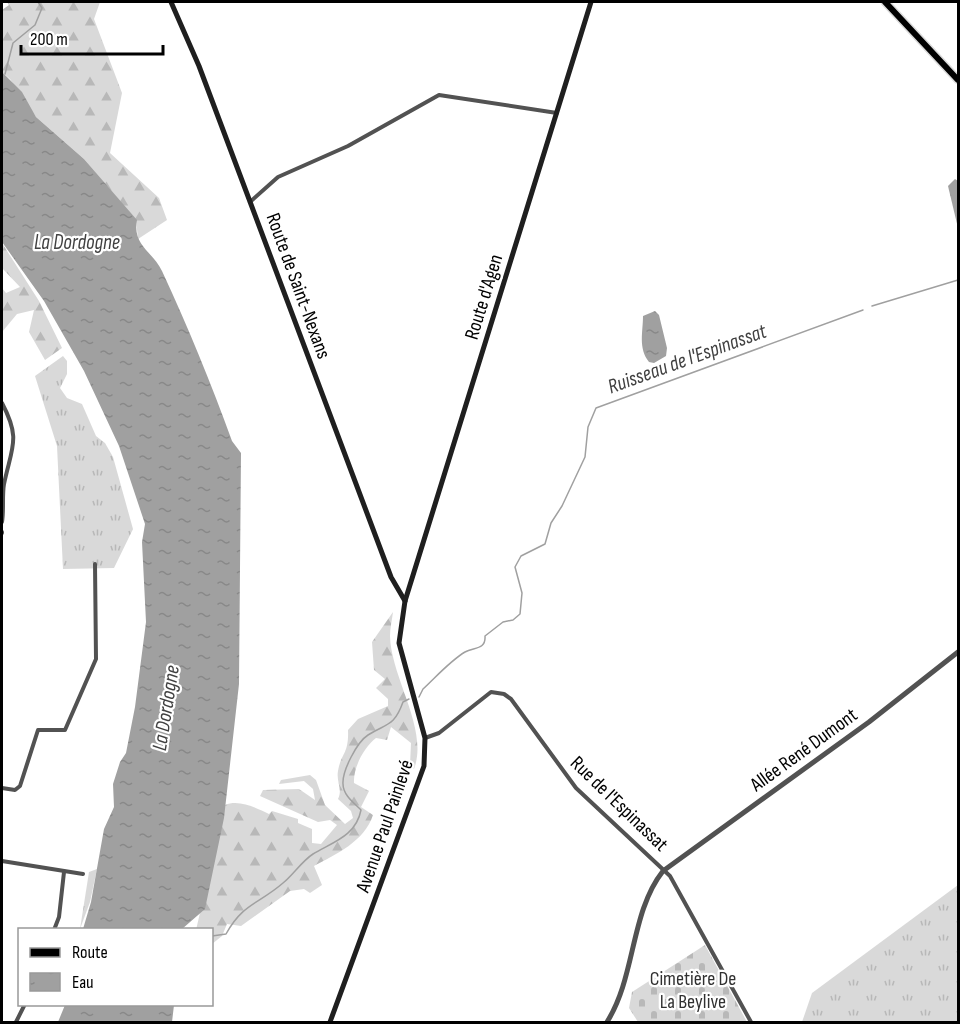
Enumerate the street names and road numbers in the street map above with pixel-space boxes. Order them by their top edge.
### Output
street label: Route de Saint-Nexans [261,210,335,362]
street label: Route d'Agen [460,252,508,342]
street label: Allée René Dumont [745,703,862,797]
street label: Rue de l'Espinassat [565,751,673,857]
street label: Avenue Paul Painlevé [351,757,419,896]

